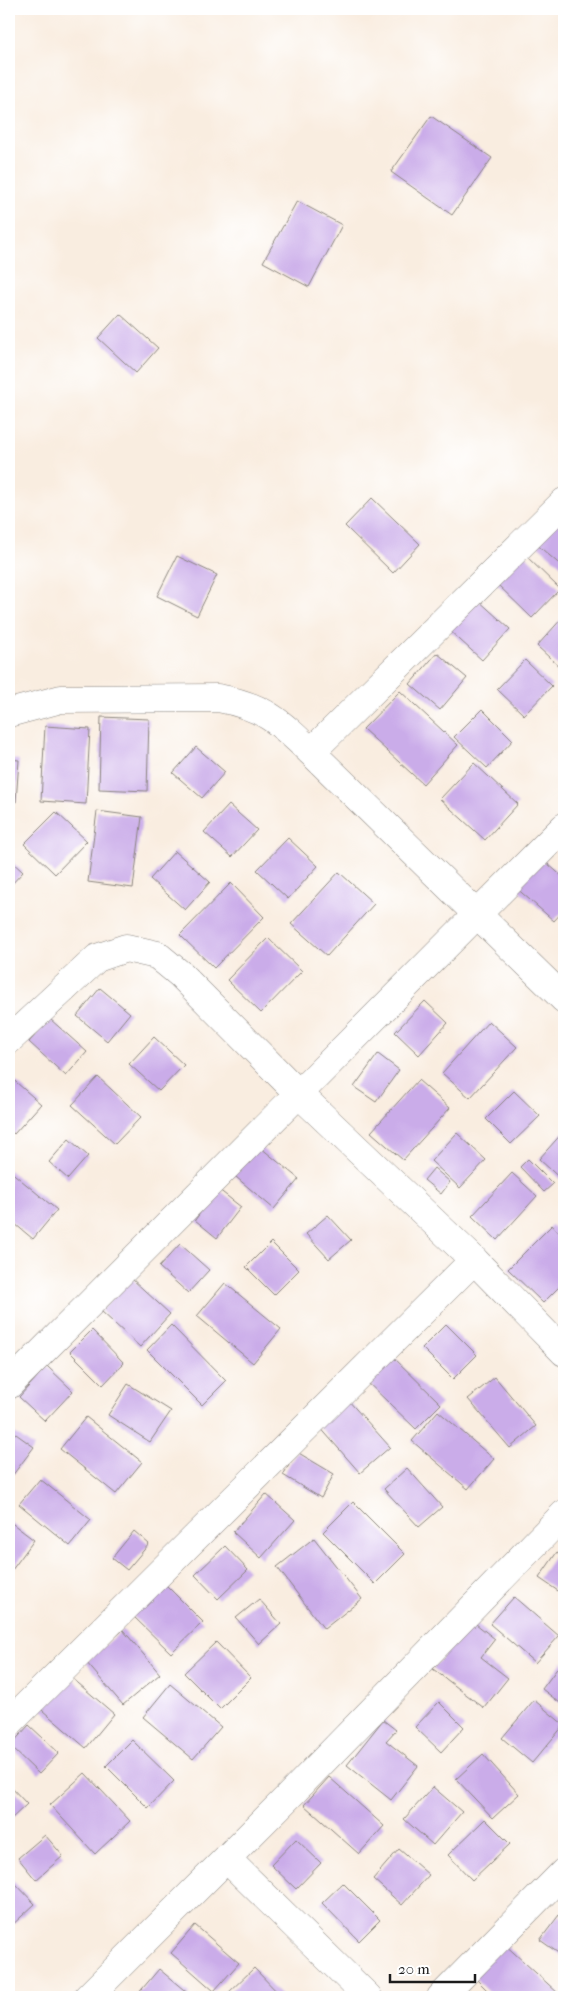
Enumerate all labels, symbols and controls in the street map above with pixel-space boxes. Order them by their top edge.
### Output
scale bar [390,1951,476,1983]
text: 20 m [398,1960,430,1978]

